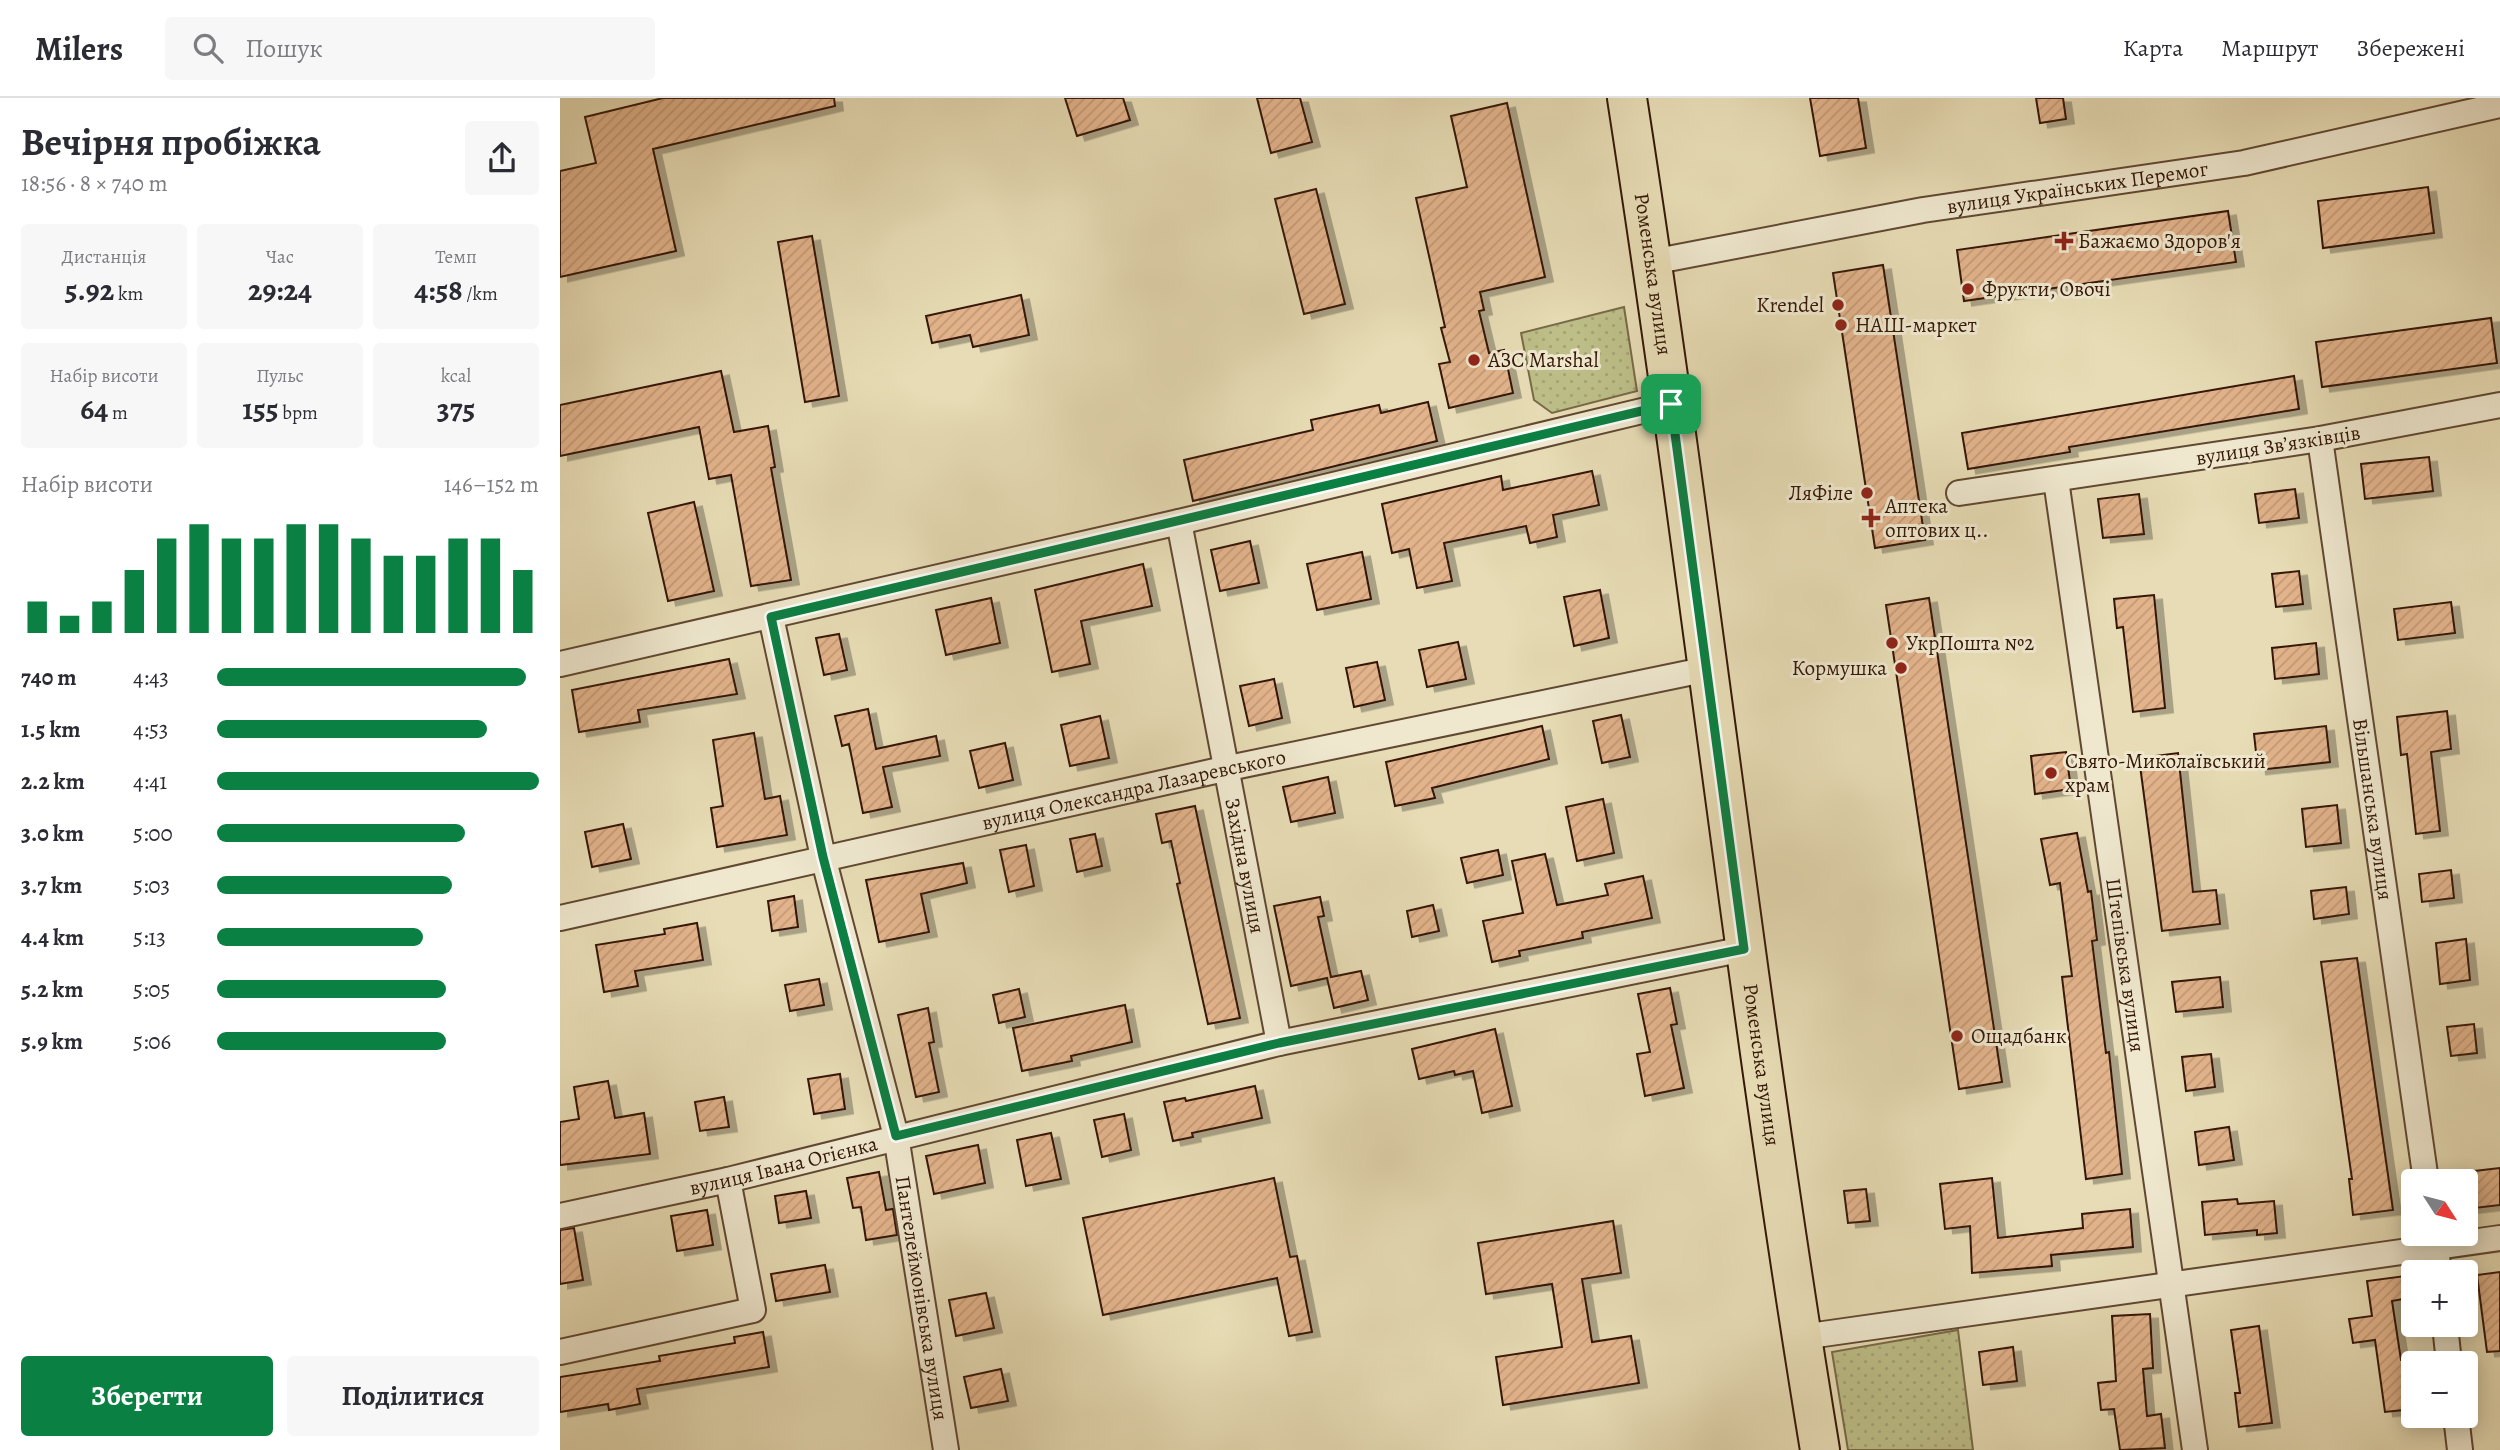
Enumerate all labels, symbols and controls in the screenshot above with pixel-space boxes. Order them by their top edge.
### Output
search box [165,17,655,80]
text: Milers [35,26,123,71]
icon: search [189,29,227,67]
text: Пошук [245,31,323,66]
text: Карта [2123,32,2183,64]
text: Маршрут [2221,32,2318,64]
text: Збережені [2356,32,2465,64]
text: Вечірня пробіжка [21,116,321,168]
button: share [465,121,539,195]
street label: вулиця Українських Перемог [1945,154,2210,220]
text: 18:56 · 8 × 740 m [21,168,168,199]
street label: Роменська вулиця [1628,191,1679,357]
place label: Бажаємо Здоров'я [2078,227,2241,255]
marker: Бажаємо Здоров'я [2056,233,2072,249]
text: Дистанція [62,244,146,270]
text: Час [266,244,294,270]
text: Темп [435,244,477,270]
text: 5.92 [65,270,114,310]
text: 29:24 [248,270,312,310]
text: 4:58 [414,270,463,310]
place label: Фрукти, Овочі [1982,275,2111,303]
text: km [114,281,143,307]
text: /km [463,281,498,307]
marker: Фрукти, Овочі [1960,281,1976,297]
place label: Krendel [1756,291,1824,319]
marker: Krendel [1830,297,1846,313]
place label: НАШ-маркет [1855,311,1977,339]
marker: НАШ-маркет [1833,317,1849,333]
place label: АЗС Marshal [1487,346,1599,374]
marker: АЗС Marshal [1466,352,1482,368]
text: Набір висоти [49,363,159,389]
text: Пульс [256,363,304,389]
text: kcal [441,363,471,389]
pin [1641,374,1701,434]
icon: arrive [1652,385,1690,423]
text: 64 [80,389,108,429]
text: 155 [242,389,279,429]
text: 375 [437,389,475,429]
text: m [108,400,128,426]
text: bpm [279,400,318,426]
street label: вулиця Звʼязківців [2194,418,2362,472]
text: Набір висоти [21,469,153,500]
text: 146–152 m [444,469,539,500]
place label: ЛяФіле [1788,479,1853,507]
marker: ЛяФіле [1859,485,1875,501]
place label: Аптека оптових ц.. [1884,492,1989,544]
marker: Аптека оптових ц.. [1863,510,1879,526]
place label: УкрПошта №2 [1906,629,2034,657]
marker: УкрПошта №2 [1884,635,1900,651]
place label: Кормушка [1792,654,1887,682]
marker: Кормушка [1893,660,1909,676]
text: 740 m [21,662,76,693]
text: 4:43 [133,662,169,693]
text: 1.5 km [21,714,81,745]
text: 4:53 [133,714,168,745]
street label: Вільшанська вулиця [2346,716,2400,902]
street label: вулиця Олександра Лазаревського [979,743,1288,837]
place label: Свято-Миколаївський храм [2065,747,2266,799]
marker: Свято-Миколаївський храм [2043,765,2059,781]
text: 2.2 km [21,766,85,797]
text: 4:41 [133,766,167,797]
street label: Західна вулиця [1218,796,1272,936]
text: 3.0 km [21,818,84,849]
text: 5:00 [133,818,173,849]
text: 3.7 km [21,870,82,901]
text: 5:03 [133,870,170,901]
street label: Штепівська вулиця [2099,876,2152,1054]
text: 4.4 km [21,922,84,953]
text: 5:13 [133,922,166,953]
text: 5.2 km [21,974,83,1005]
text: 5:05 [133,974,171,1005]
street label: Роменська вулиця [1736,982,1787,1148]
place label: Ощадбанк [1971,1022,2067,1050]
text: 5.9 km [21,1026,83,1057]
text: 5:06 [133,1026,171,1057]
marker: Ощадбанк [1949,1028,1965,1044]
street label: вулиця Івана Огієнка [687,1129,881,1202]
north arrow [2401,1169,2478,1246]
map controls [2401,1169,2478,1428]
street label: Пантелеймонівська вулиця [889,1174,955,1422]
button: + [2401,1260,2478,1337]
button: − [2401,1351,2478,1428]
button: Зберегти [21,1356,273,1436]
button: Поділитися [287,1356,539,1436]

